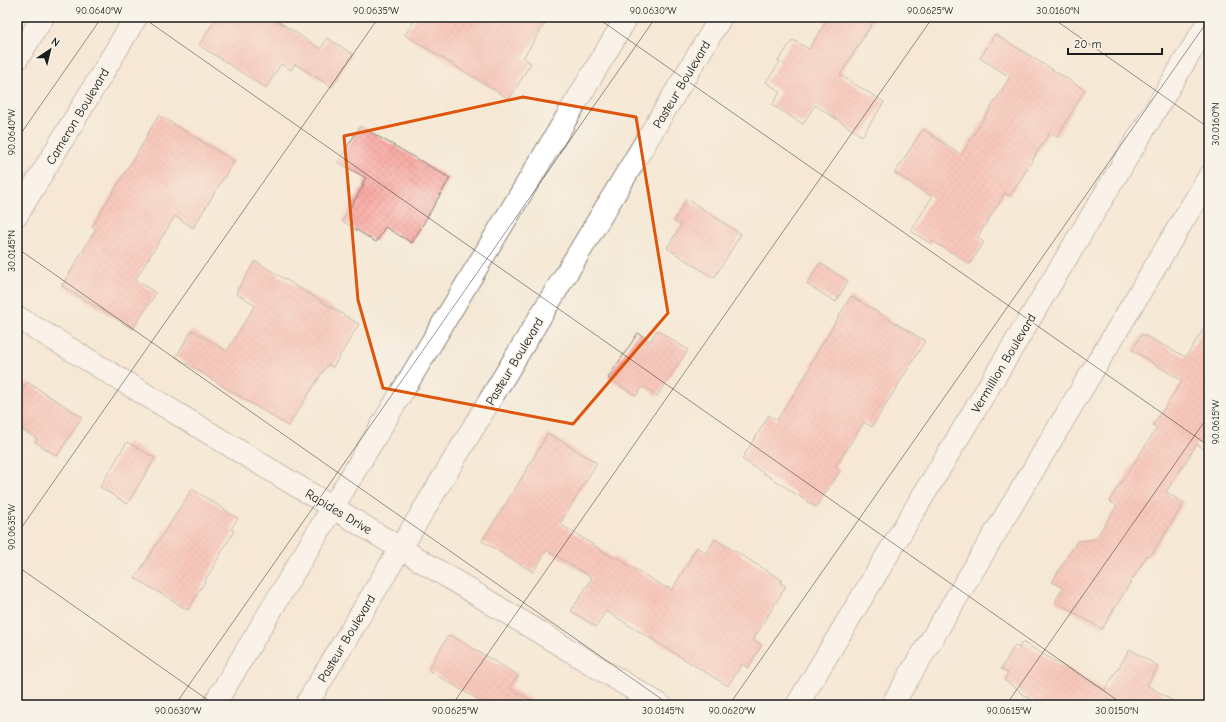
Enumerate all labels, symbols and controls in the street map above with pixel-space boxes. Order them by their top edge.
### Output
text: 90.0640°W [76,5,123,17]
text: 90.0635°W [353,5,399,17]
text: 90.0630°W [630,5,677,17]
text: 90.0625°W [907,5,953,17]
text: 30.0160°N [1036,5,1080,17]
north arrow [30,30,70,70]
scale bar [1068,30,1162,56]
text: N [49,35,62,50]
text: 20 m [1074,37,1102,51]
street label: Pasteur Boulevard [649,38,713,131]
street label: Cameron Boulevard [43,65,112,167]
text: 30.0160°N [1210,102,1222,146]
text: 90.0640°W [6,108,18,155]
text: 30.0145°N [6,230,18,272]
street label: Vermillion Boulevard [968,311,1039,416]
street label: Pasteur Boulevard [482,315,546,408]
text: 90.0615°W [1210,399,1222,444]
street label: Rapides Drive [303,486,375,537]
text: 90.0635°W [6,504,18,550]
street label: Pasteur Boulevard [314,592,378,685]
text: 90.0630°W [155,705,202,717]
text: 90.0625°W [432,705,478,717]
text: 30.0145°N [642,705,684,717]
text: 90.0620°W [709,705,756,717]
text: 90.0615°W [987,705,1032,717]
text: 30.0150°N [1095,705,1139,717]

